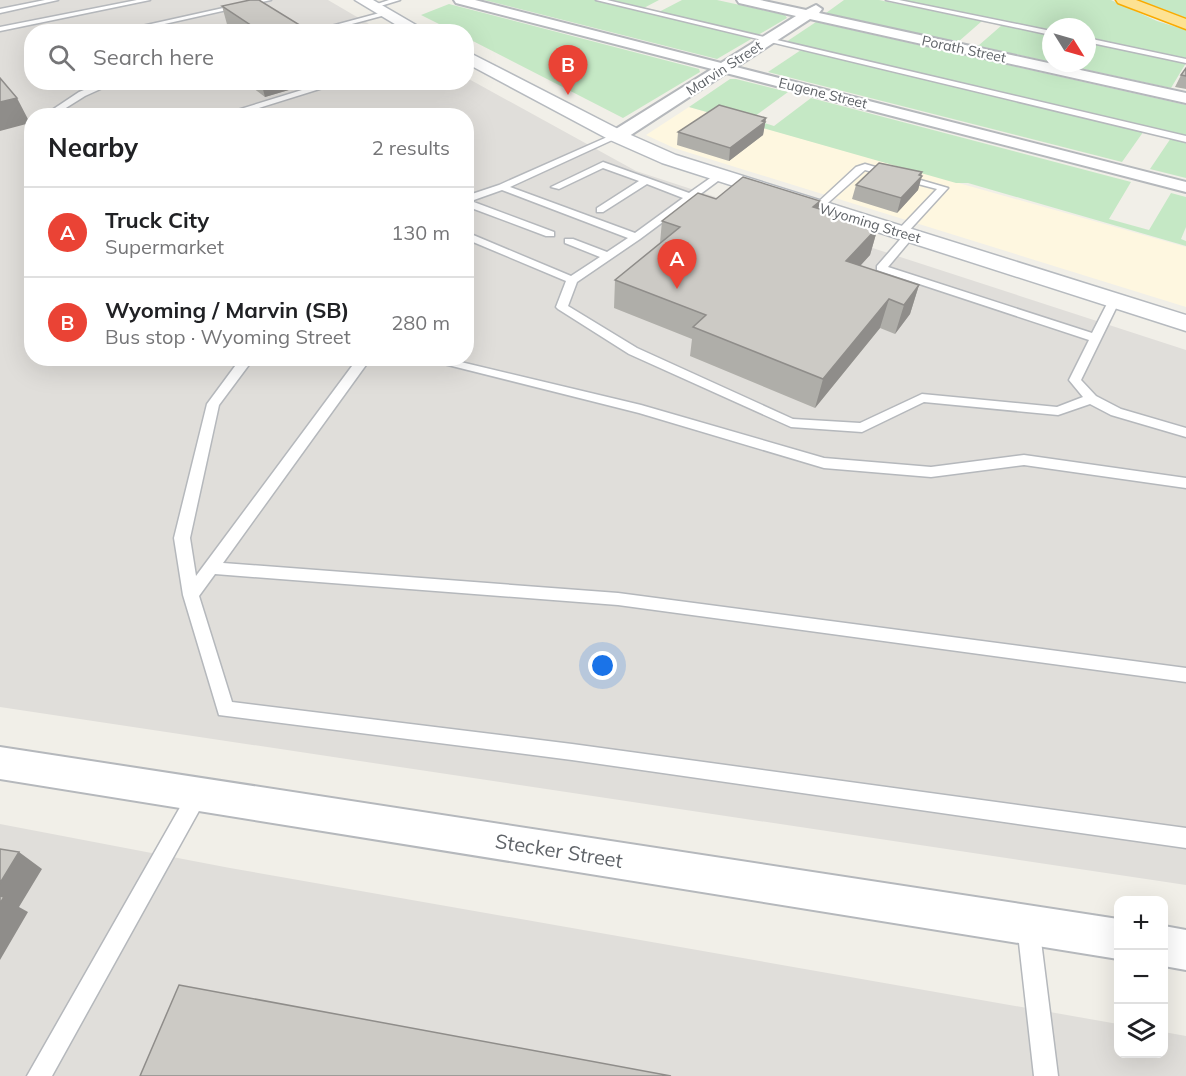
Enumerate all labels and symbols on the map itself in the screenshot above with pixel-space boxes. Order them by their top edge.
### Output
north arrow [1042,18,1096,72]
street label: Porath Street [920,31,1008,67]
street label: Marvin Street [683,37,766,99]
pin: B [548,46,588,95]
street label: Eugene Street [777,73,869,113]
street label: Wyoming Street [817,199,923,247]
pin: A [658,240,696,289]
your location [588,651,617,680]
street label: Stecker Street [494,828,625,873]

